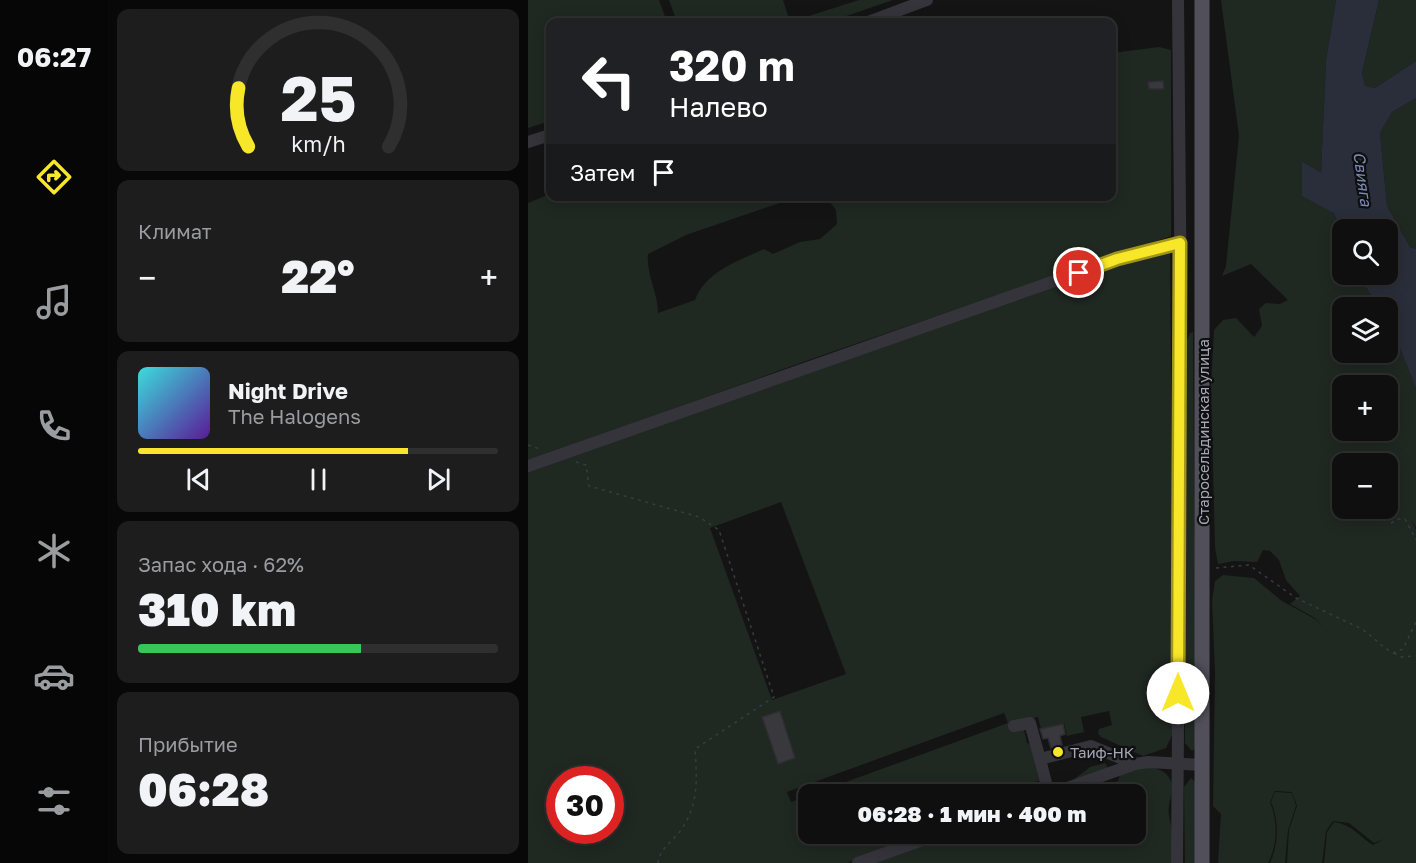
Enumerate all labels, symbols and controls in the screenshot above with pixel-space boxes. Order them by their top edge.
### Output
text: 320 m [669,40,795,90]
text: 06:27 [17,41,91,73]
icon: left [570,42,648,120]
text: 25 [280,60,356,135]
text: Налево [669,91,768,123]
text: km/h [291,131,345,157]
water label: Свияга [1349,150,1377,209]
icon: directions [33,156,75,198]
icon: arrive [647,156,680,189]
text: Затем [570,159,635,186]
text: Климат [138,219,212,243]
map controls [1332,219,1398,519]
button: search [1332,219,1398,285]
pin [1053,247,1104,298]
text: 22° [281,249,355,303]
icon: arrive [1062,256,1095,289]
text: − [138,258,156,297]
text: + [480,258,498,297]
icon: music [33,281,75,323]
button: layers [1332,297,1398,363]
street label: Старосельдинская улица [1194,339,1212,525]
button: + [1332,375,1398,441]
text: Night Drive [228,377,348,404]
text: The Halogens [228,404,361,428]
icon: phone [33,405,75,447]
button: − [1332,453,1398,519]
icon: previous [182,463,215,496]
icon: pause [302,463,335,496]
icon: next [422,463,455,496]
icon: climate [33,530,75,572]
text: Запас хода · 62% [138,552,304,576]
text: 310 km [138,582,296,636]
icon: car [33,655,75,697]
position arrow [1146,661,1210,725]
text: Прибытие [138,732,238,756]
place label: Таиф-НК [1070,743,1135,761]
marker: Таиф-НК [1051,745,1065,759]
text: 06:28 [138,762,269,816]
speed limit sign: 30 [546,766,624,844]
icon: filters [33,780,75,822]
text: 06:28 · 1 мин · 400 m [858,800,1086,827]

